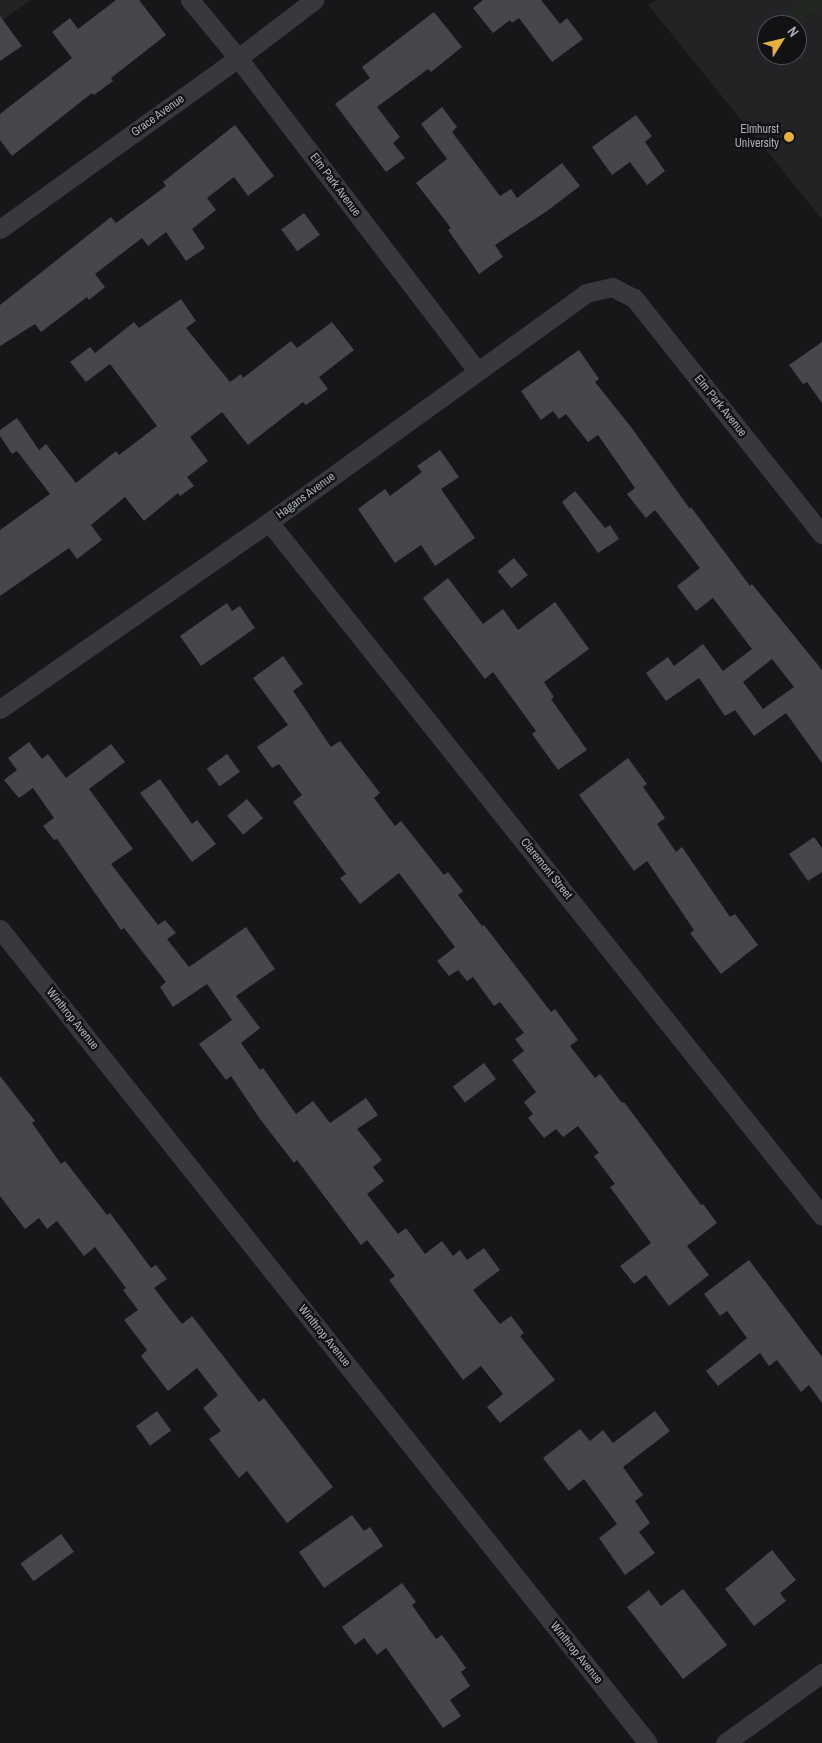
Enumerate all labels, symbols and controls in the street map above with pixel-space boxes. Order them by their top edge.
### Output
north arrow [757,15,807,65]
text: N [784,23,803,40]
street label: Grace Avenue [128,92,188,140]
place label: Elmhurst University [735,123,779,151]
marker: Elmhurst University [783,131,795,143]
street label: Elm Park Avenue [306,150,364,220]
street label: Elm Park Avenue [691,372,749,440]
street label: Hagans Avenue [274,470,338,522]
street label: Claremont Street [517,836,575,902]
street label: Winthrop Avenue [43,985,101,1053]
street label: Winthrop Avenue [295,1302,353,1370]
street label: Winthrop Avenue [547,1619,605,1687]

